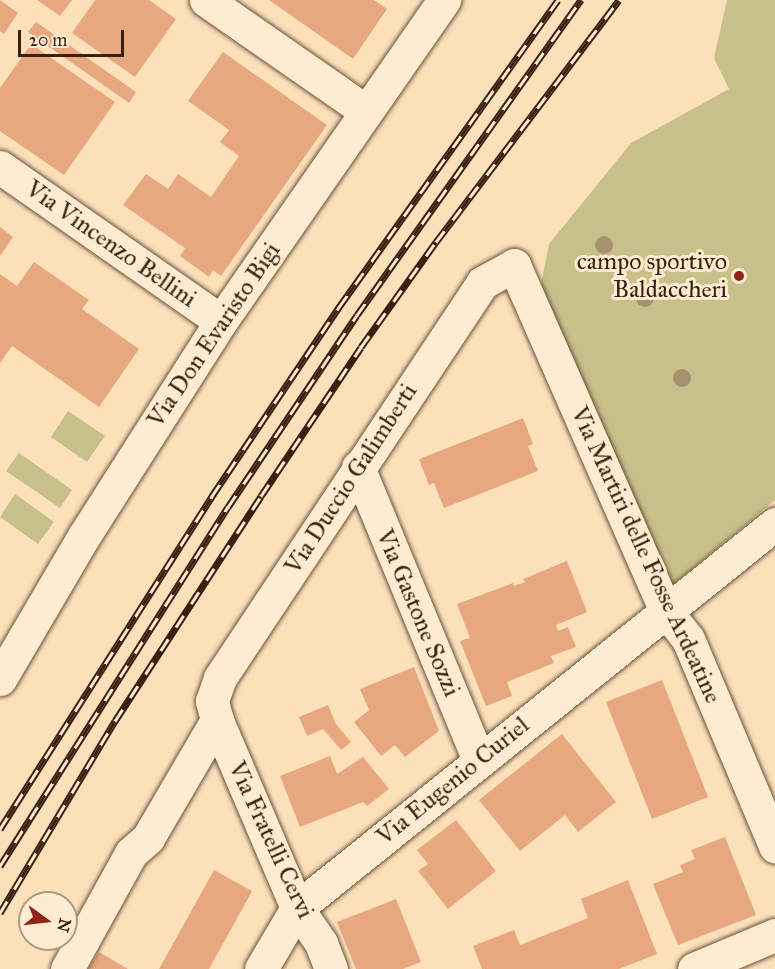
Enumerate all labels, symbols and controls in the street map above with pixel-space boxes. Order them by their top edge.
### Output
scale bar [21,18,128,56]
text: 20 m [29,29,67,51]
street label: Via Vincenzo Bellini [20,174,202,314]
street label: Via Don Evaristo Bigi [141,237,287,433]
place label: campo sportivo Baldaccheri [577,248,727,304]
marker: campo sportivo Baldaccheri [732,269,746,283]
street label: Via Duccio Galimberti [279,378,423,580]
street label: Via Martiri delle Fosse Ardeatine [565,402,727,708]
street label: Via Gastone Sozzi [370,525,466,701]
street label: Via Eugenio Curiel [371,711,535,851]
street label: Via Fratelli Cervi [222,757,320,923]
north arrow [18,891,78,951]
text: N [53,916,75,934]

